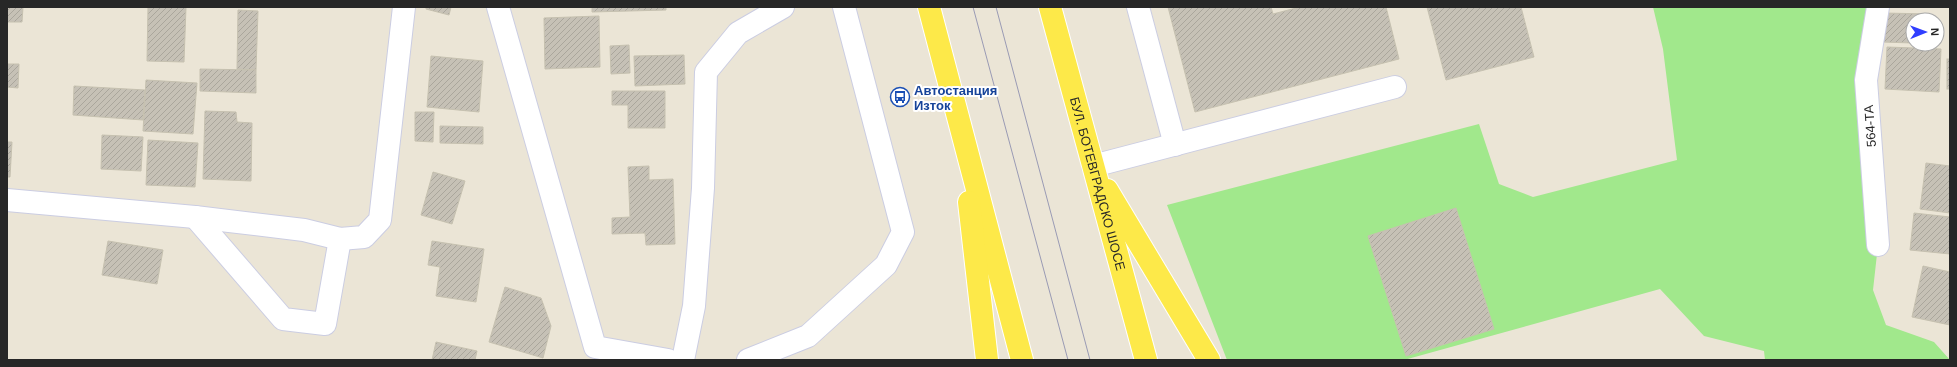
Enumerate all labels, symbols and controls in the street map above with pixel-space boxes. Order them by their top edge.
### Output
north arrow [1905,12,1945,52]
text: N [1929,28,1941,36]
place label: Автостанция Изток [914,83,997,113]
bus stop icon: Автостанция Изток [889,86,911,108]
street label: БУЛ. БОТЕВГРАДСКО ШОСЕ [1067,95,1129,272]
street label: 564-ТА [1861,104,1879,148]

